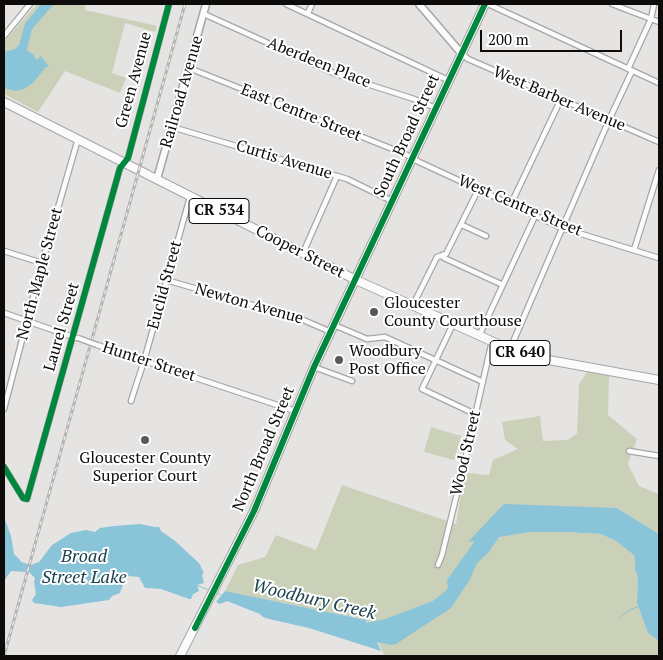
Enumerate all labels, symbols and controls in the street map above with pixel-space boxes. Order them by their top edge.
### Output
scale bar [483,20,626,52]
text: 200 m [488,29,529,49]
street label: Green Avenue [112,30,156,130]
street label: Railroad Avenue [157,34,207,150]
street label: Aberdeen Place [264,34,374,92]
street label: West Barber Avenue [490,62,628,136]
street label: South Broad Street [370,71,444,201]
street label: East Centre Street [238,80,364,146]
street label: Curtis Avenue [234,136,334,184]
street label: West Centre Street [455,171,585,241]
road number: CR 534 [189,198,249,224]
street label: North Maple Street [13,206,67,342]
street label: Cooper Street [252,221,348,283]
street label: Euclid Street [144,239,186,331]
street label: Newton Avenue [193,279,305,329]
street label: Laurel Street [40,280,84,374]
place label: Gloucester County Courthouse [384,293,522,331]
marker: Gloucester County Courthouse [368,306,380,318]
street label: Hunter Street [100,338,198,386]
road number: CR 640 [490,340,550,366]
place label: Woodbury Post Office [349,341,426,379]
marker: Woodbury Post Office [333,354,345,366]
street label: North Broad Street [229,383,299,515]
street label: Wood Street [447,408,485,498]
marker: Gloucester County Superior Court [139,434,151,446]
place label: Gloucester County Superior Court [79,448,211,486]
water label: Broad Street Lake [41,546,127,588]
water label: Woodbury Creek [250,575,378,625]

